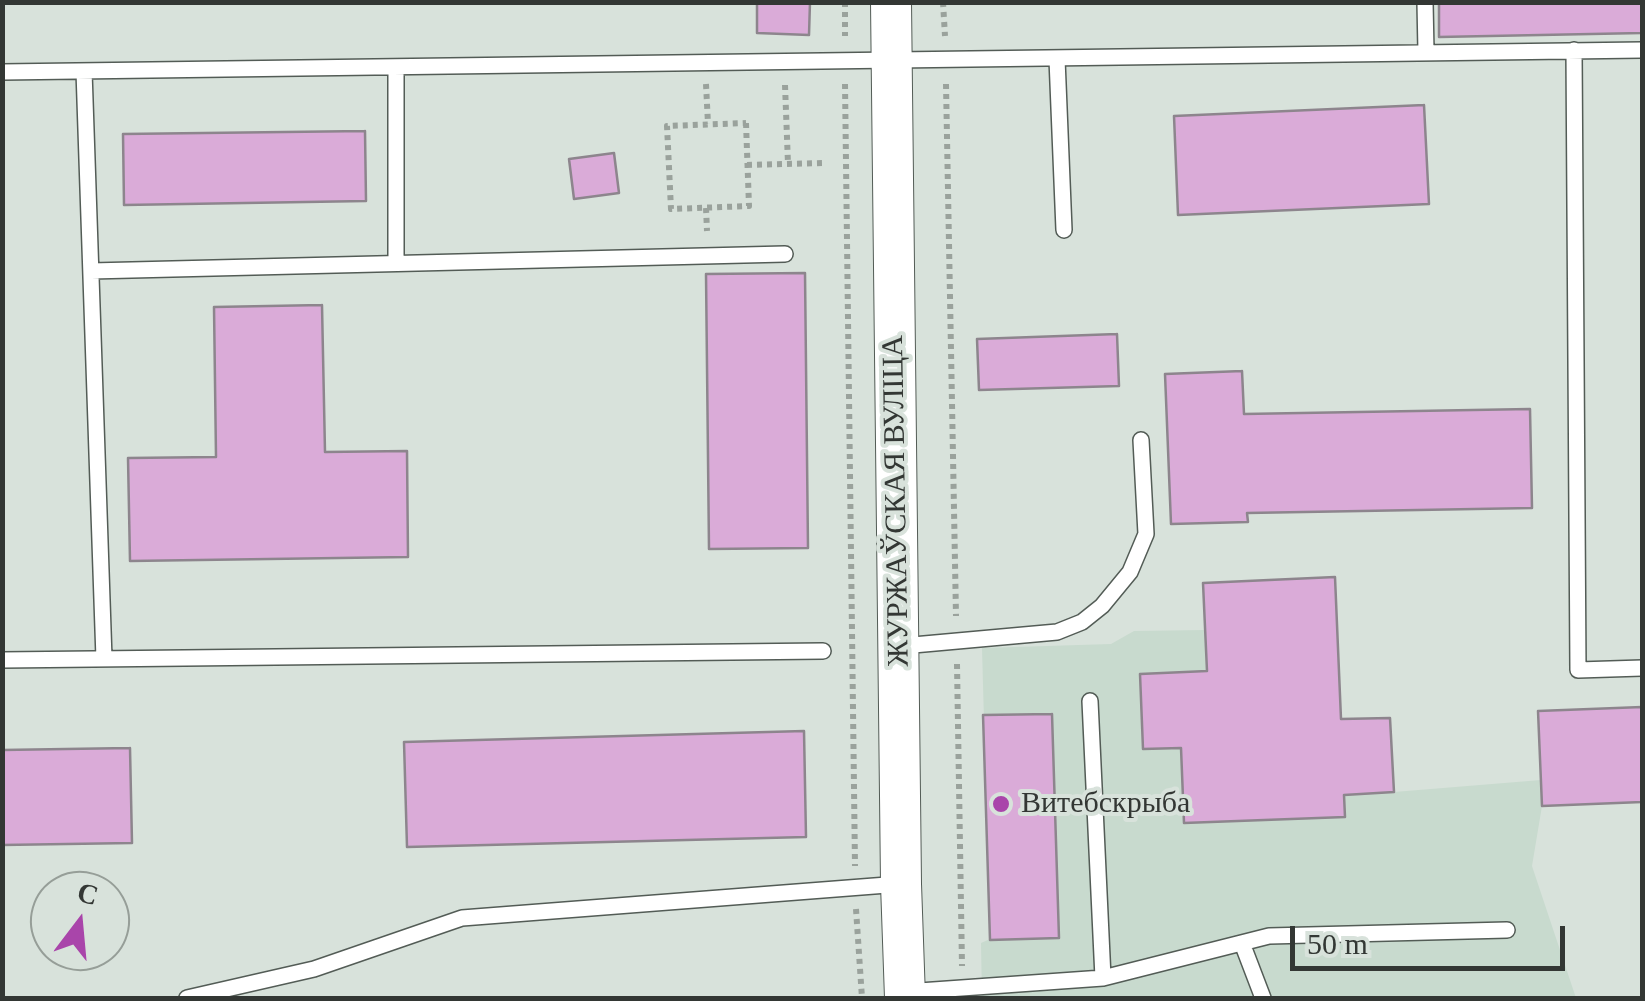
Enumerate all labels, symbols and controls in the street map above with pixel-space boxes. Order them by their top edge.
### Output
street label: ЖУРЖАЎСКАЯ ВУЛІЦА [876,335,918,667]
place label: Витебскрыба [1021,786,1190,822]
marker: Витебскрыба [990,793,1012,815]
north arrow [30,871,130,971]
text: С [74,876,102,911]
scale bar [1295,906,1570,968]
text: 50 m [1307,927,1368,960]

